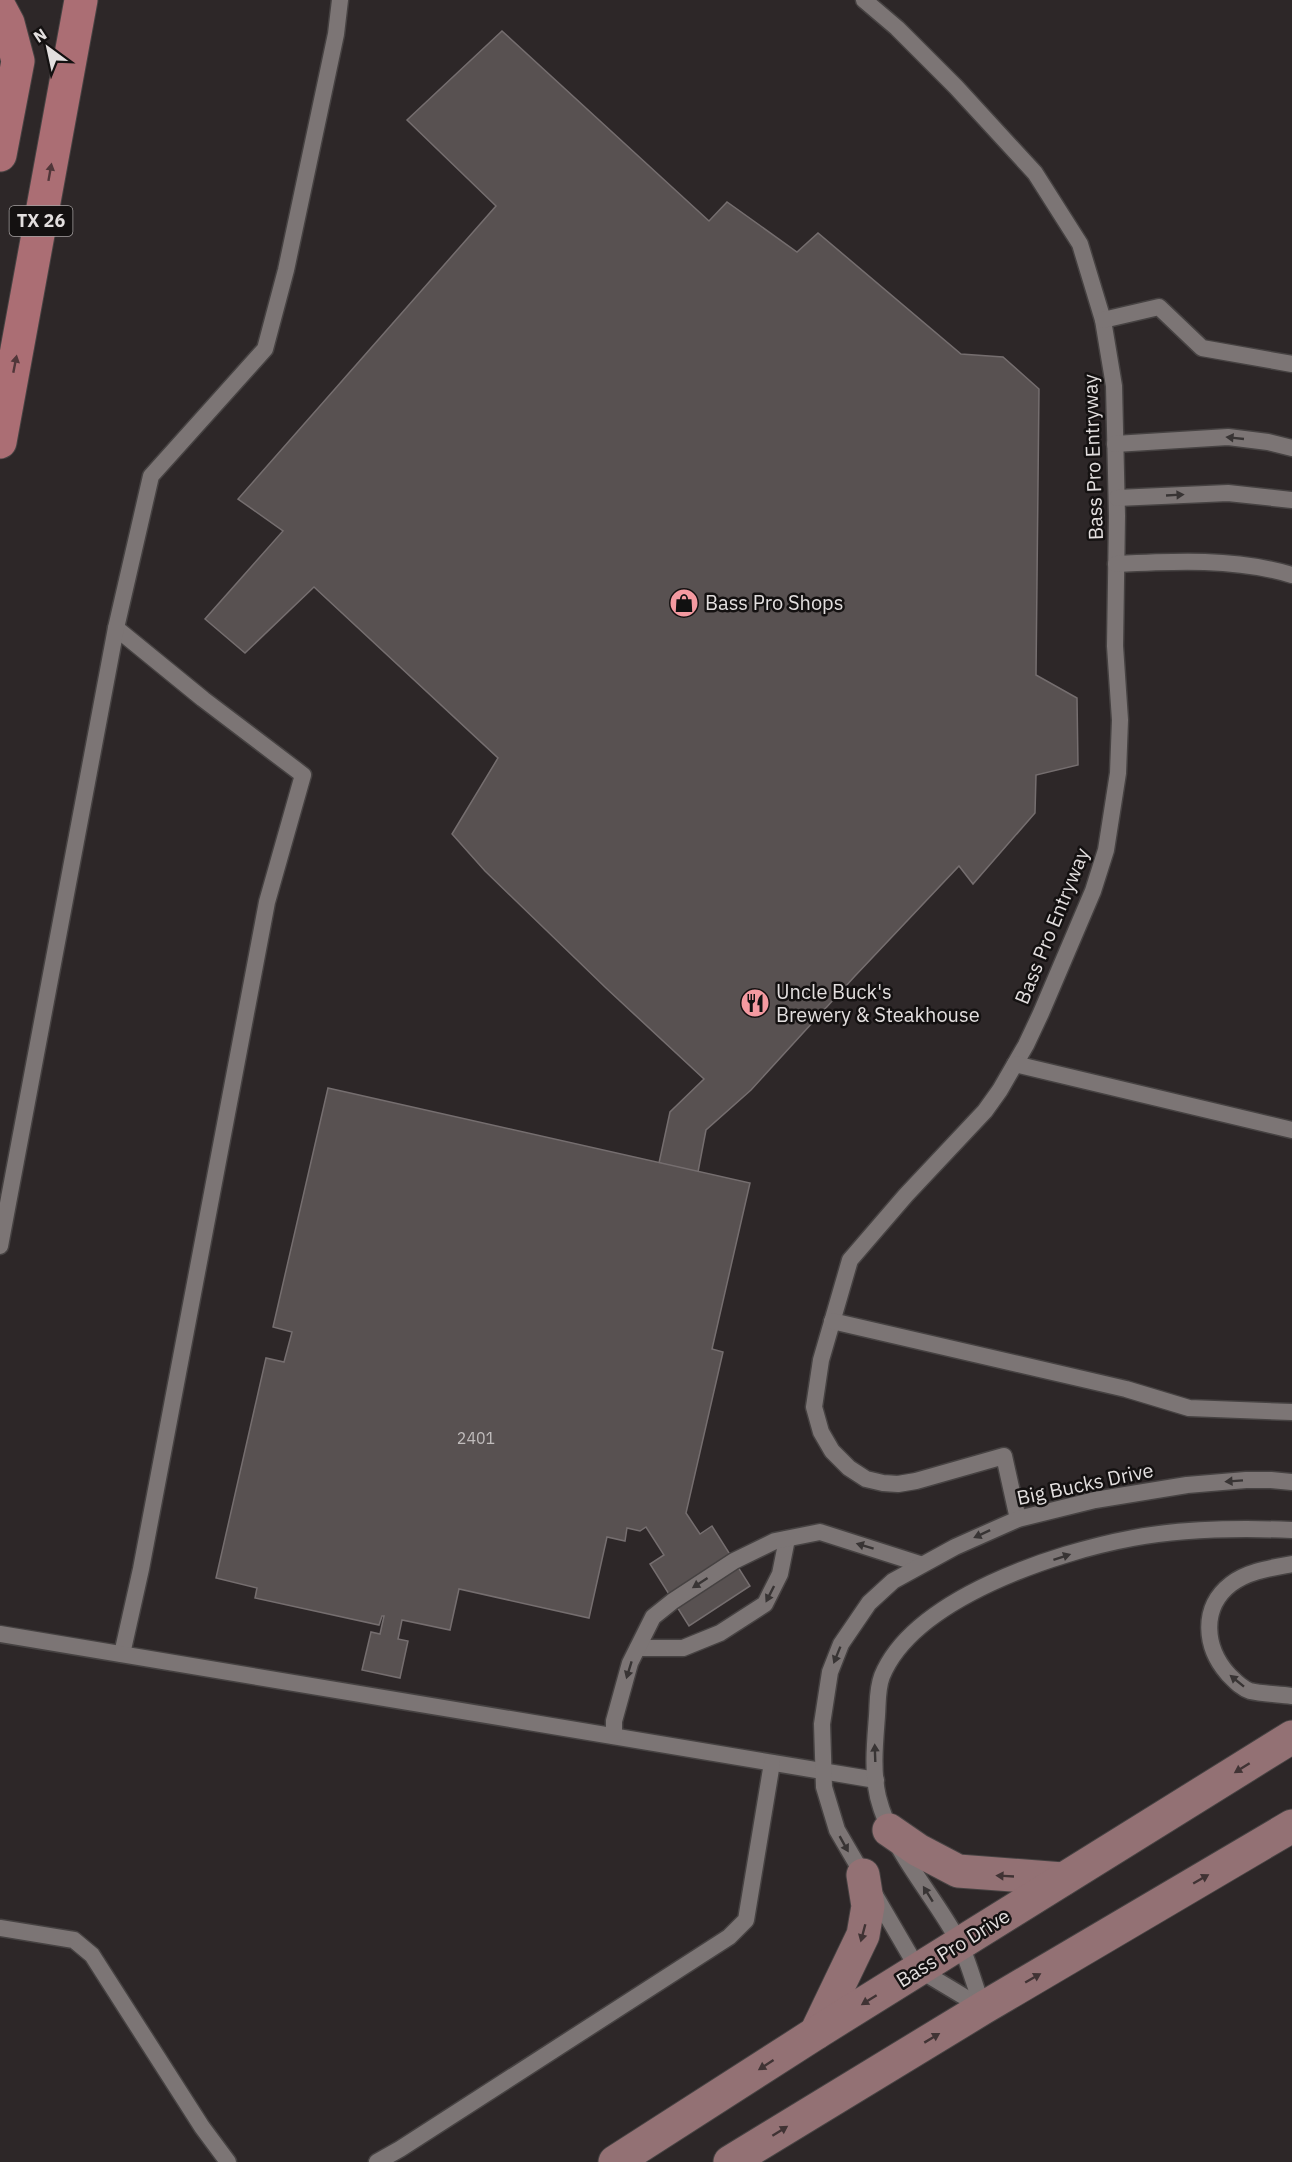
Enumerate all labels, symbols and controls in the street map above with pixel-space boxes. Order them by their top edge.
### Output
north arrow [18,18,78,78]
text: N [30,24,50,47]
one-way arrow [46,162,55,181]
road number: TX 26 [9,206,72,236]
one-way arrow [11,354,20,373]
street label: Bass Pro Entryway [1076,373,1109,541]
one-way arrow [1225,433,1244,443]
one-way arrow [1165,490,1184,499]
shop icon: Bass Pro Shops [668,587,700,619]
place label: Bass Pro Shops [705,589,843,616]
street label: Bass Pro Entryway [1008,844,1095,1008]
place label: Uncle Buck's Brewery & Steakhouse [776,978,980,1028]
restaurant icon: Uncle Buck's Brewery & Steakhouse [739,987,771,1019]
house number: 2401 [457,1428,495,1448]
street label: Big Bucks Drive [1014,1456,1156,1511]
one-way arrow [1224,1476,1243,1486]
one-way arrow [974,1529,991,1538]
one-way arrow [856,1541,874,1550]
one-way arrow [1053,1551,1071,1561]
one-way arrow [691,1578,708,1589]
one-way arrow [765,1586,775,1603]
one-way arrow [832,1646,841,1664]
one-way arrow [624,1661,633,1679]
one-way arrow [1229,1675,1245,1688]
one-way arrow [870,1743,879,1762]
one-way arrow [1234,1762,1250,1773]
one-way arrow [839,1836,849,1853]
one-way arrow [995,1871,1014,1881]
one-way arrow [1193,1874,1209,1885]
one-way arrow [923,1886,934,1903]
street label: Bass Pro Drive [891,1902,1015,1993]
one-way arrow [858,1924,867,1942]
one-way arrow [1025,1973,1042,1983]
one-way arrow [861,1995,877,2006]
one-way arrow [924,2033,940,2044]
one-way arrow [758,2059,774,2070]
one-way arrow [772,2126,788,2137]

